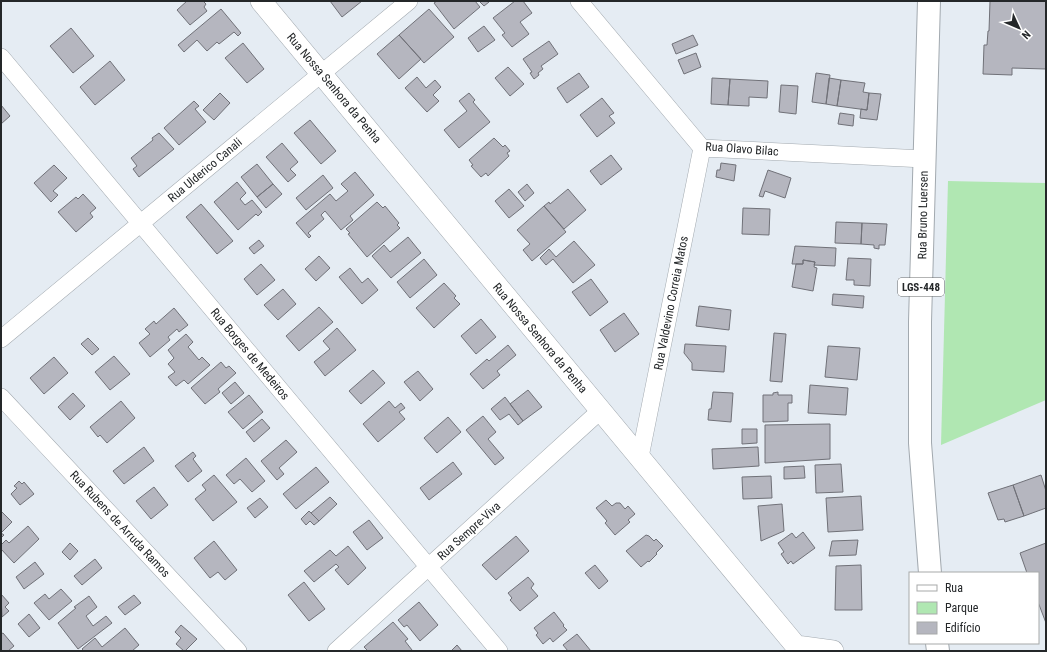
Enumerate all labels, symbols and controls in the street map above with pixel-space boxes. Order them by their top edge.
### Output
north arrow [999,8,1039,48]
text: N [1019,28,1033,42]
street label: Rua Nossa Senhora da Penha [284,30,384,146]
street label: Rua Ulderico Canali [165,135,245,205]
street label: Rua Olavo Bilac [705,139,780,159]
street label: Rua Bruno Luersen [915,170,931,259]
street label: Rua Valdevino Correia Matos [651,235,691,371]
road number: LGS-448 [898,278,944,296]
street label: Rua Nossa Senhora da Penha [490,280,590,396]
street label: Rua Borges de Medeiros [208,305,292,403]
street label: Rua Rubens de Arruda Ramos [67,468,173,580]
street label: Rua Sempre-Viva [435,499,504,563]
legend [909,572,1039,644]
text: Rua [945,581,963,595]
text: Parque [945,601,979,615]
text: Edifício [945,621,981,635]

